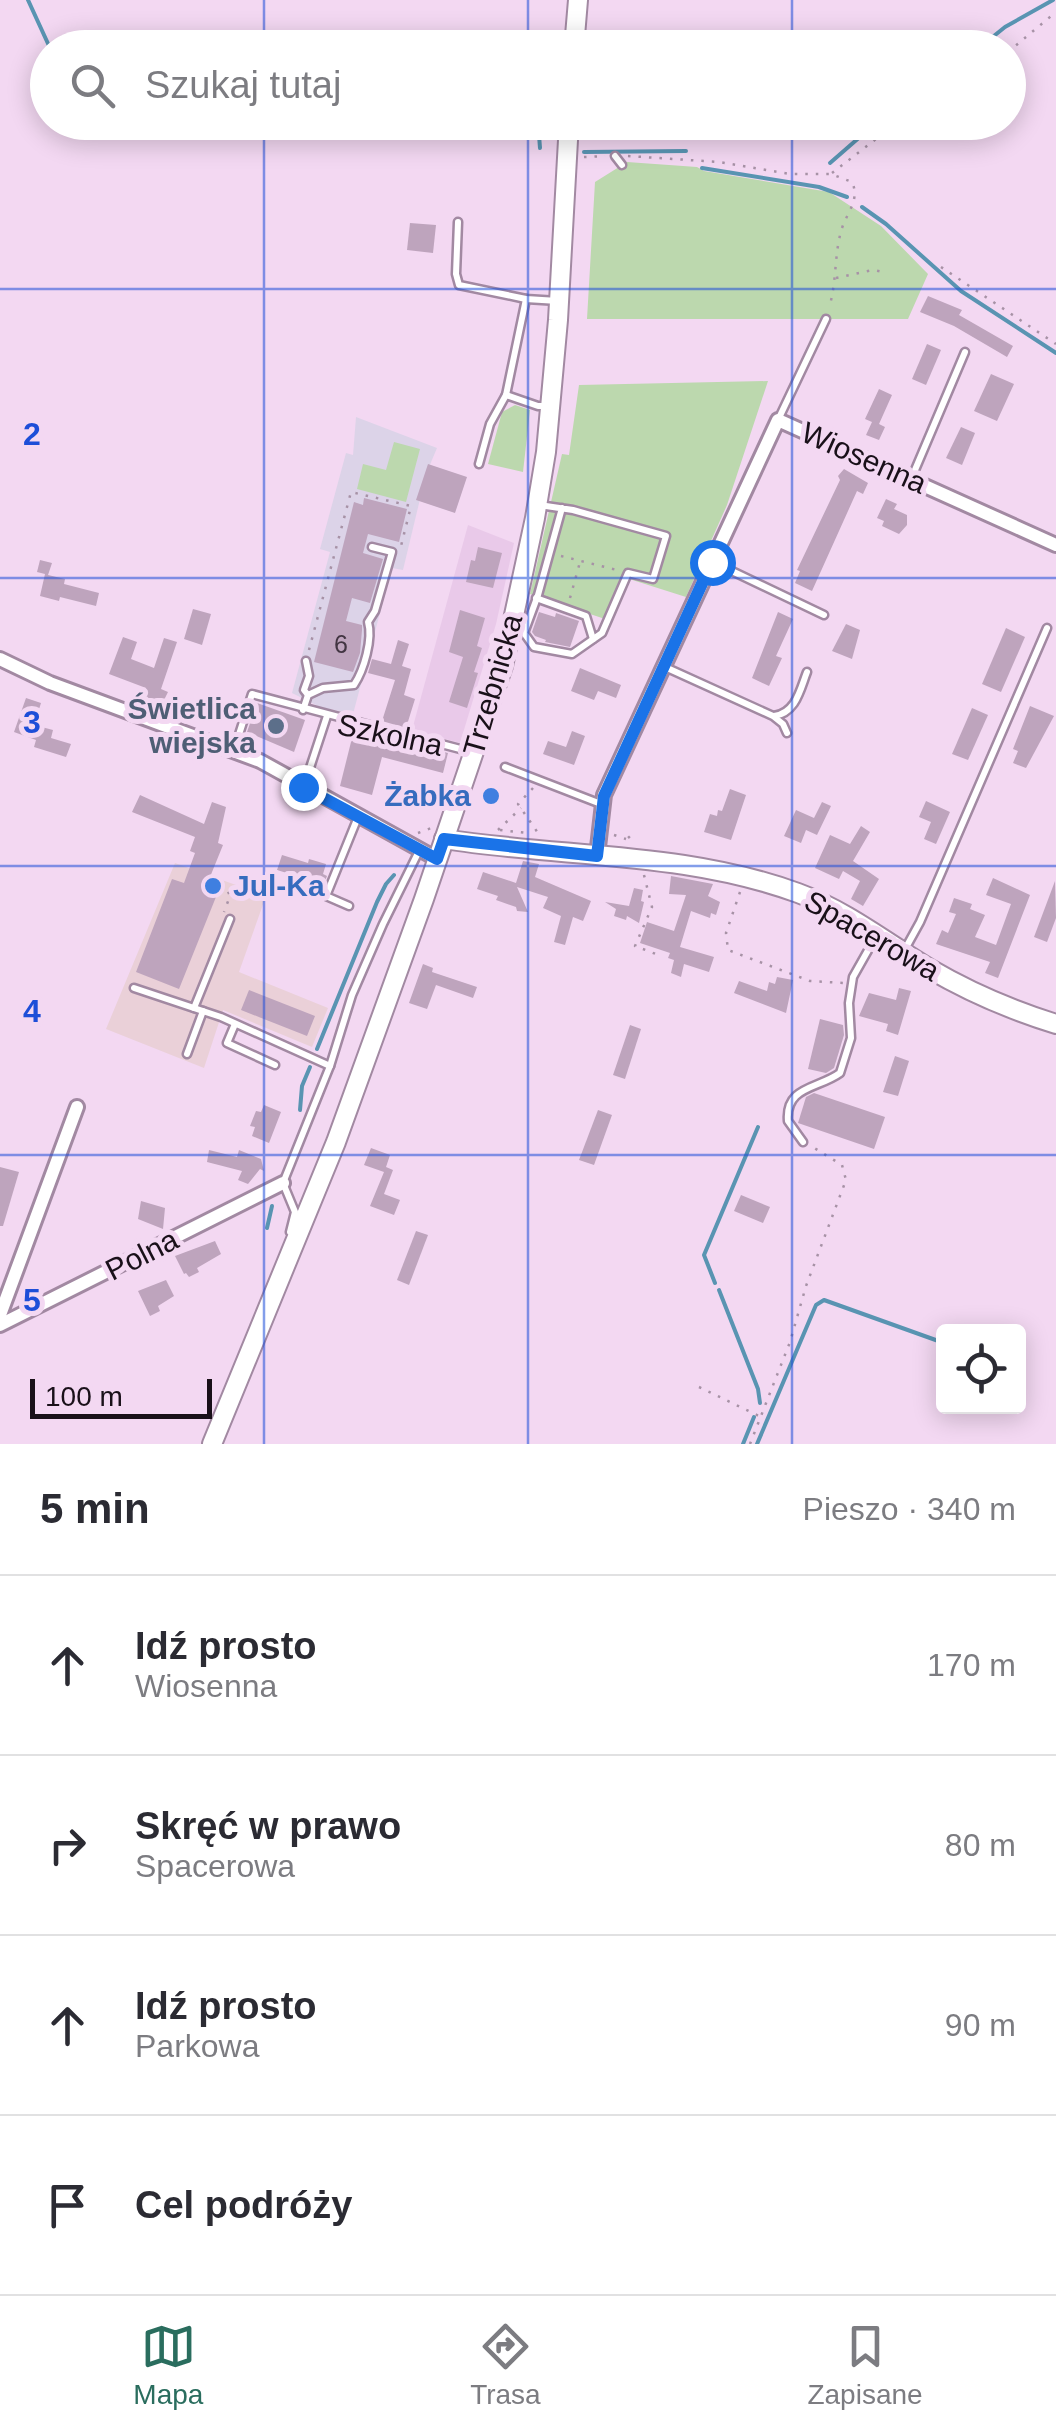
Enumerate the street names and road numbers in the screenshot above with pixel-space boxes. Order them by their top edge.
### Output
street label: Wiosenna [797,415,932,500]
street label: Trzebnicka [457,610,529,759]
street label: Szkolna [334,707,446,762]
street label: Spacerowa [799,884,946,988]
street label: Polna [100,1222,184,1287]

